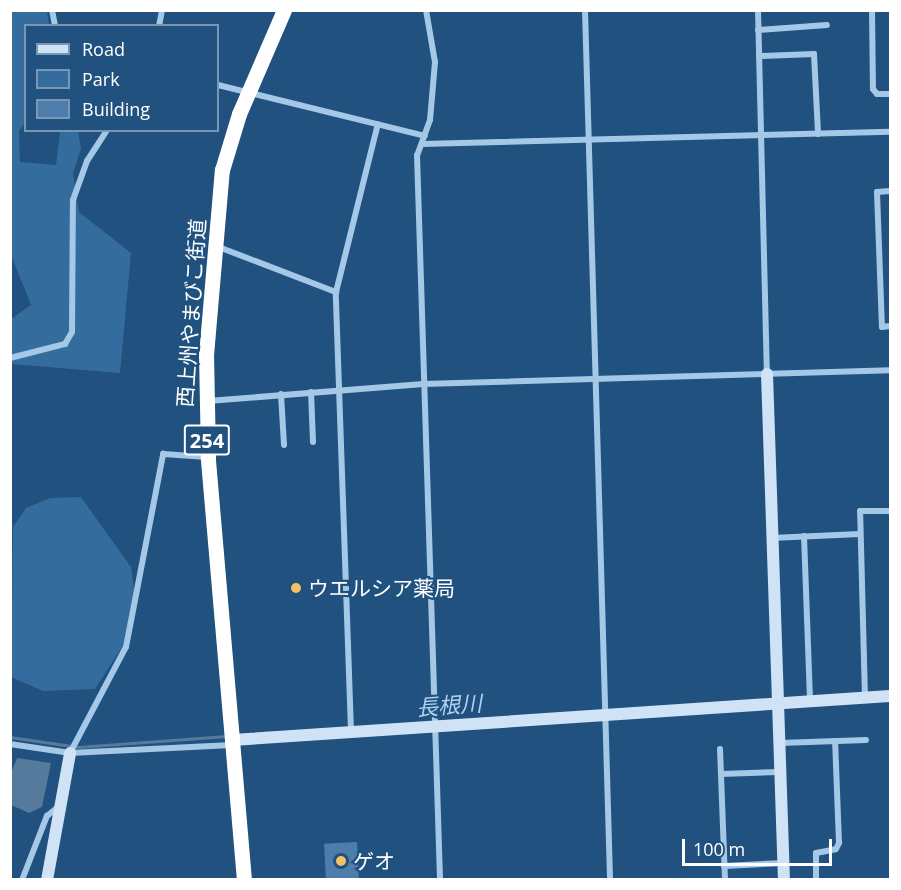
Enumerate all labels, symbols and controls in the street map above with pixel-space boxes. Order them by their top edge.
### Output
legend [24,24,219,132]
text: Road [82,37,125,61]
text: Park [82,67,120,91]
text: Building [82,97,150,121]
street label: 西上州やまびこ街道 [172,218,210,408]
road number: 254 [183,423,231,457]
place label: ウエルシア薬局 [308,575,455,601]
marker: ウエルシア薬局 [289,581,303,595]
water label: 長根川 [415,690,483,720]
scale bar [685,827,835,865]
text: 100 m [693,837,745,861]
place label: ゲオ [353,848,395,874]
marker: ゲオ [334,854,348,868]

